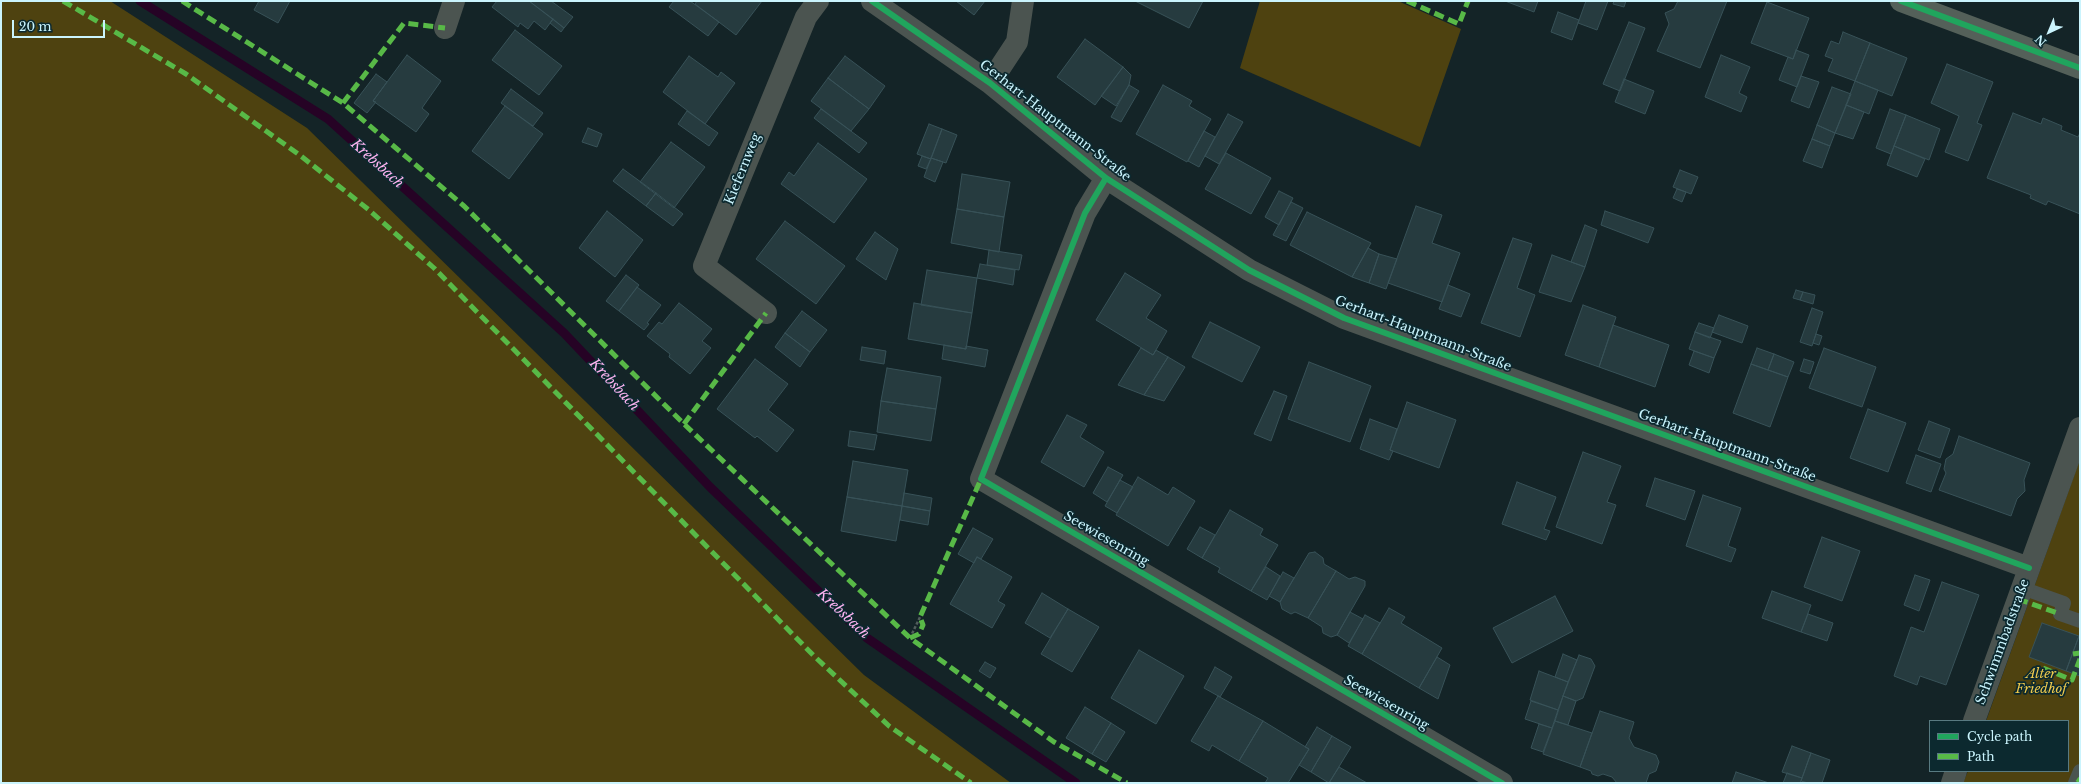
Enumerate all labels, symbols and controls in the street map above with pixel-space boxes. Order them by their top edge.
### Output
scale bar [14,12,107,38]
north arrow [2029,12,2069,52]
text: 20 m [19,19,51,34]
text: N [2032,32,2049,49]
street label: Gerhart-Hauptmann-Straße [976,57,1134,185]
street label: Kiefernweg [722,131,764,207]
water label: Krebsbach [347,136,407,192]
street label: Gerhart-Hauptmann-Straße [1333,293,1513,375]
water label: Krebsbach [585,355,643,415]
street label: Gerhart-Hauptmann-Straße [1636,407,1818,485]
street label: Seewiesenring [1061,508,1151,570]
street label: Schwimmbadstraße [1973,577,2033,707]
water label: Krebsbach [813,585,873,643]
park label: Alter Friedhof [2015,666,2067,697]
street label: Seewiesenring [1341,672,1431,734]
legend [1929,720,2069,772]
text: Cycle path [1967,729,2032,744]
text: Path [1967,749,1995,764]

